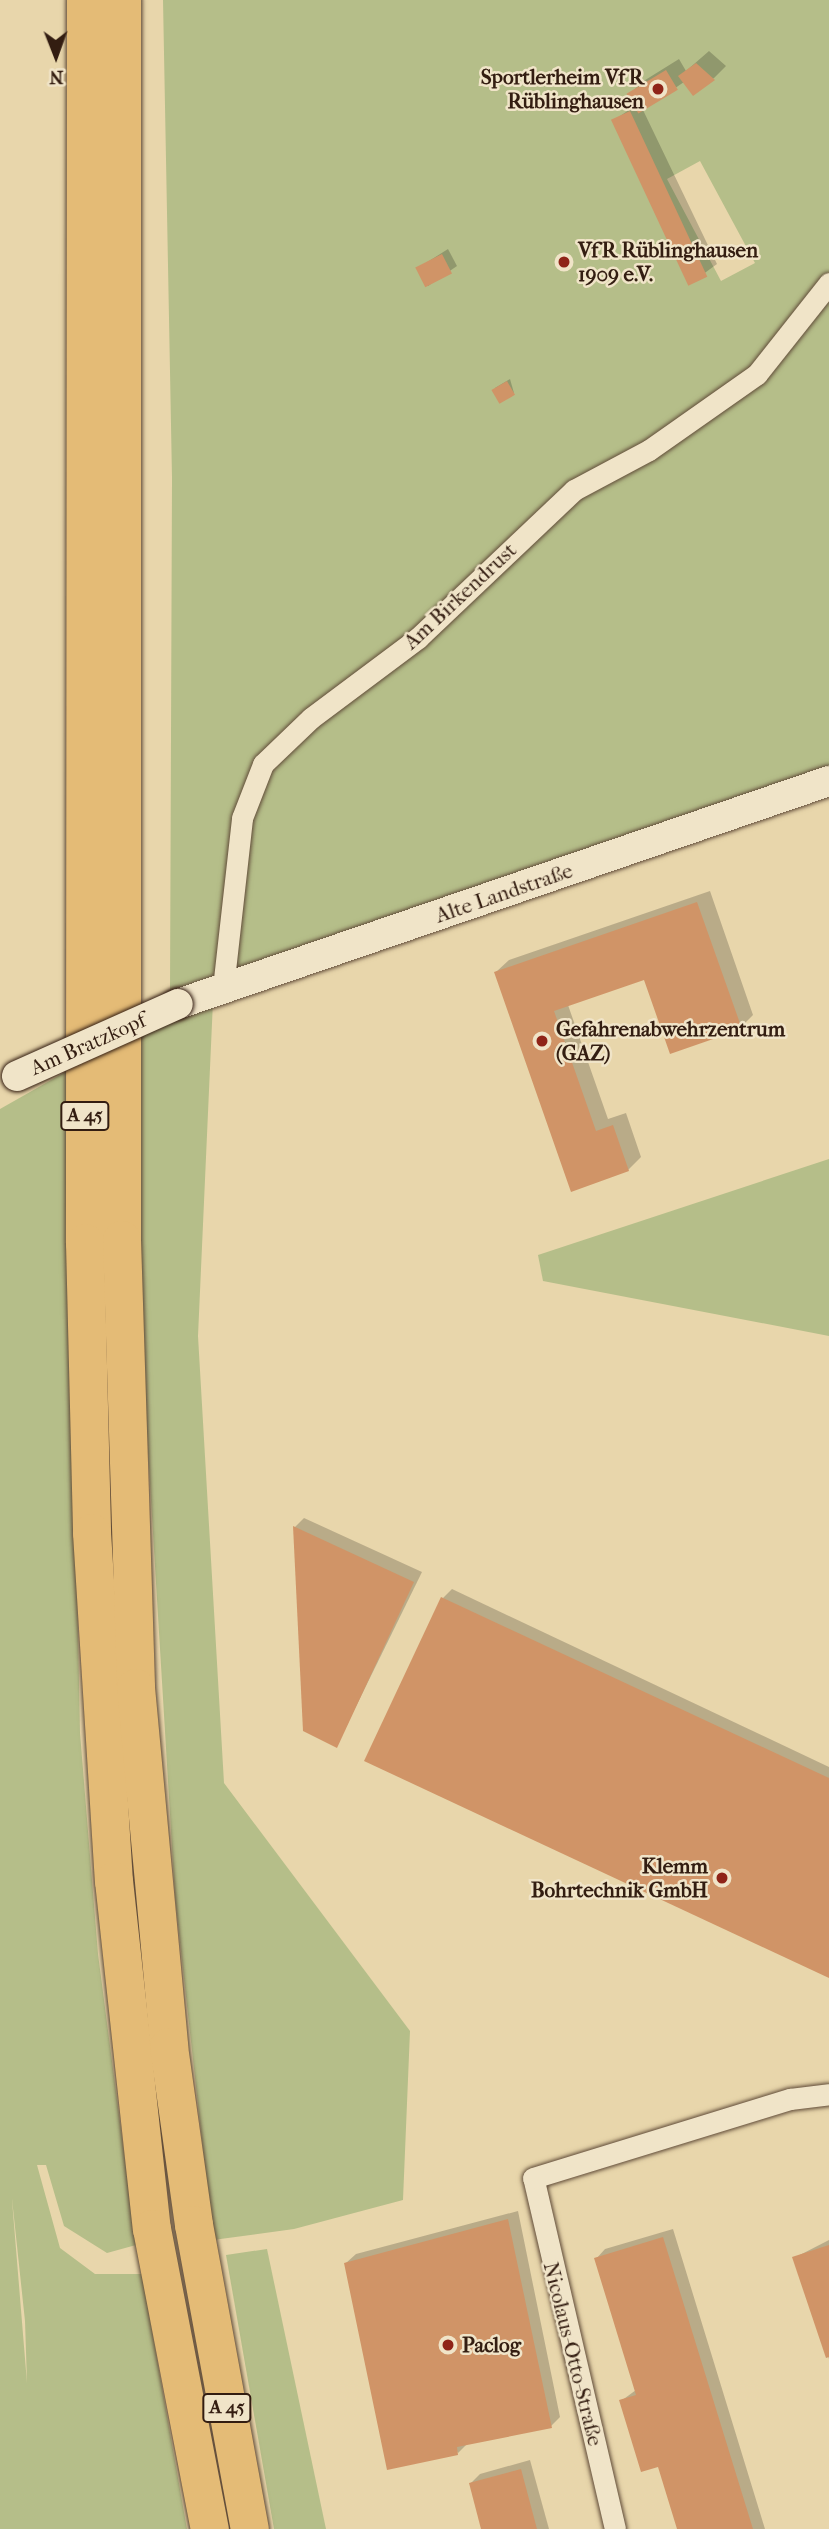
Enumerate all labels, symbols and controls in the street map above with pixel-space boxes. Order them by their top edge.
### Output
north arrow [21,21,91,91]
place label: Sportlerheim VfR Rüblinghausen [481,64,644,114]
text: N [49,66,64,88]
marker: Sportlerheim VfR Rüblinghausen [650,81,666,97]
place label: VfR Rüblinghausen 1909 e.V. [578,237,758,287]
marker: VfR Rüblinghausen 1909 e.V. [556,254,572,270]
street label: Am Birkendrust [398,537,522,655]
street label: Alte Landstraße [432,858,576,928]
street label: Am Bratzkopf [26,1007,150,1081]
place label: Gefahrenabwehrzentrum (GAZ) [556,1016,785,1066]
marker: Gefahrenabwehrzentrum (GAZ) [534,1033,550,1049]
road number: A 45 [59,1100,111,1132]
place label: Klemm Bohrtechnik GmbH [531,1853,708,1903]
marker: Klemm Bohrtechnik GmbH [714,1870,730,1886]
street label: Nicolaus-Otto-Straße [538,2259,608,2449]
place label: Paclog [462,2332,521,2358]
marker: Paclog [440,2337,456,2353]
road number: A 45 [201,2392,253,2424]

